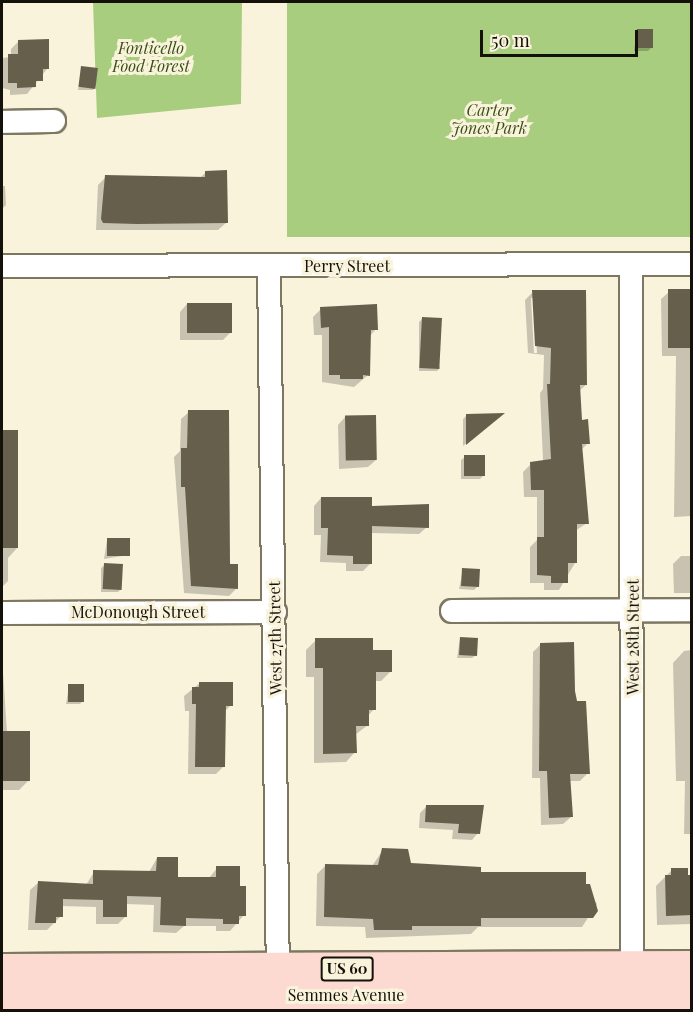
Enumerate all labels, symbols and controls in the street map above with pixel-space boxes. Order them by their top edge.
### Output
scale bar [483,18,640,56]
text: 50 m [491,28,530,52]
park label: Fonticello Food Forest [112,38,190,76]
park label: Carter Jones Park [451,100,527,138]
street label: Perry Street [304,256,390,276]
street label: West 28th Street [623,579,643,695]
street label: West 27th Street [264,581,286,695]
street label: McDonough Street [71,602,205,622]
road number: US 60 [320,957,374,981]
street label: Semmes Avenue [287,985,405,1005]

